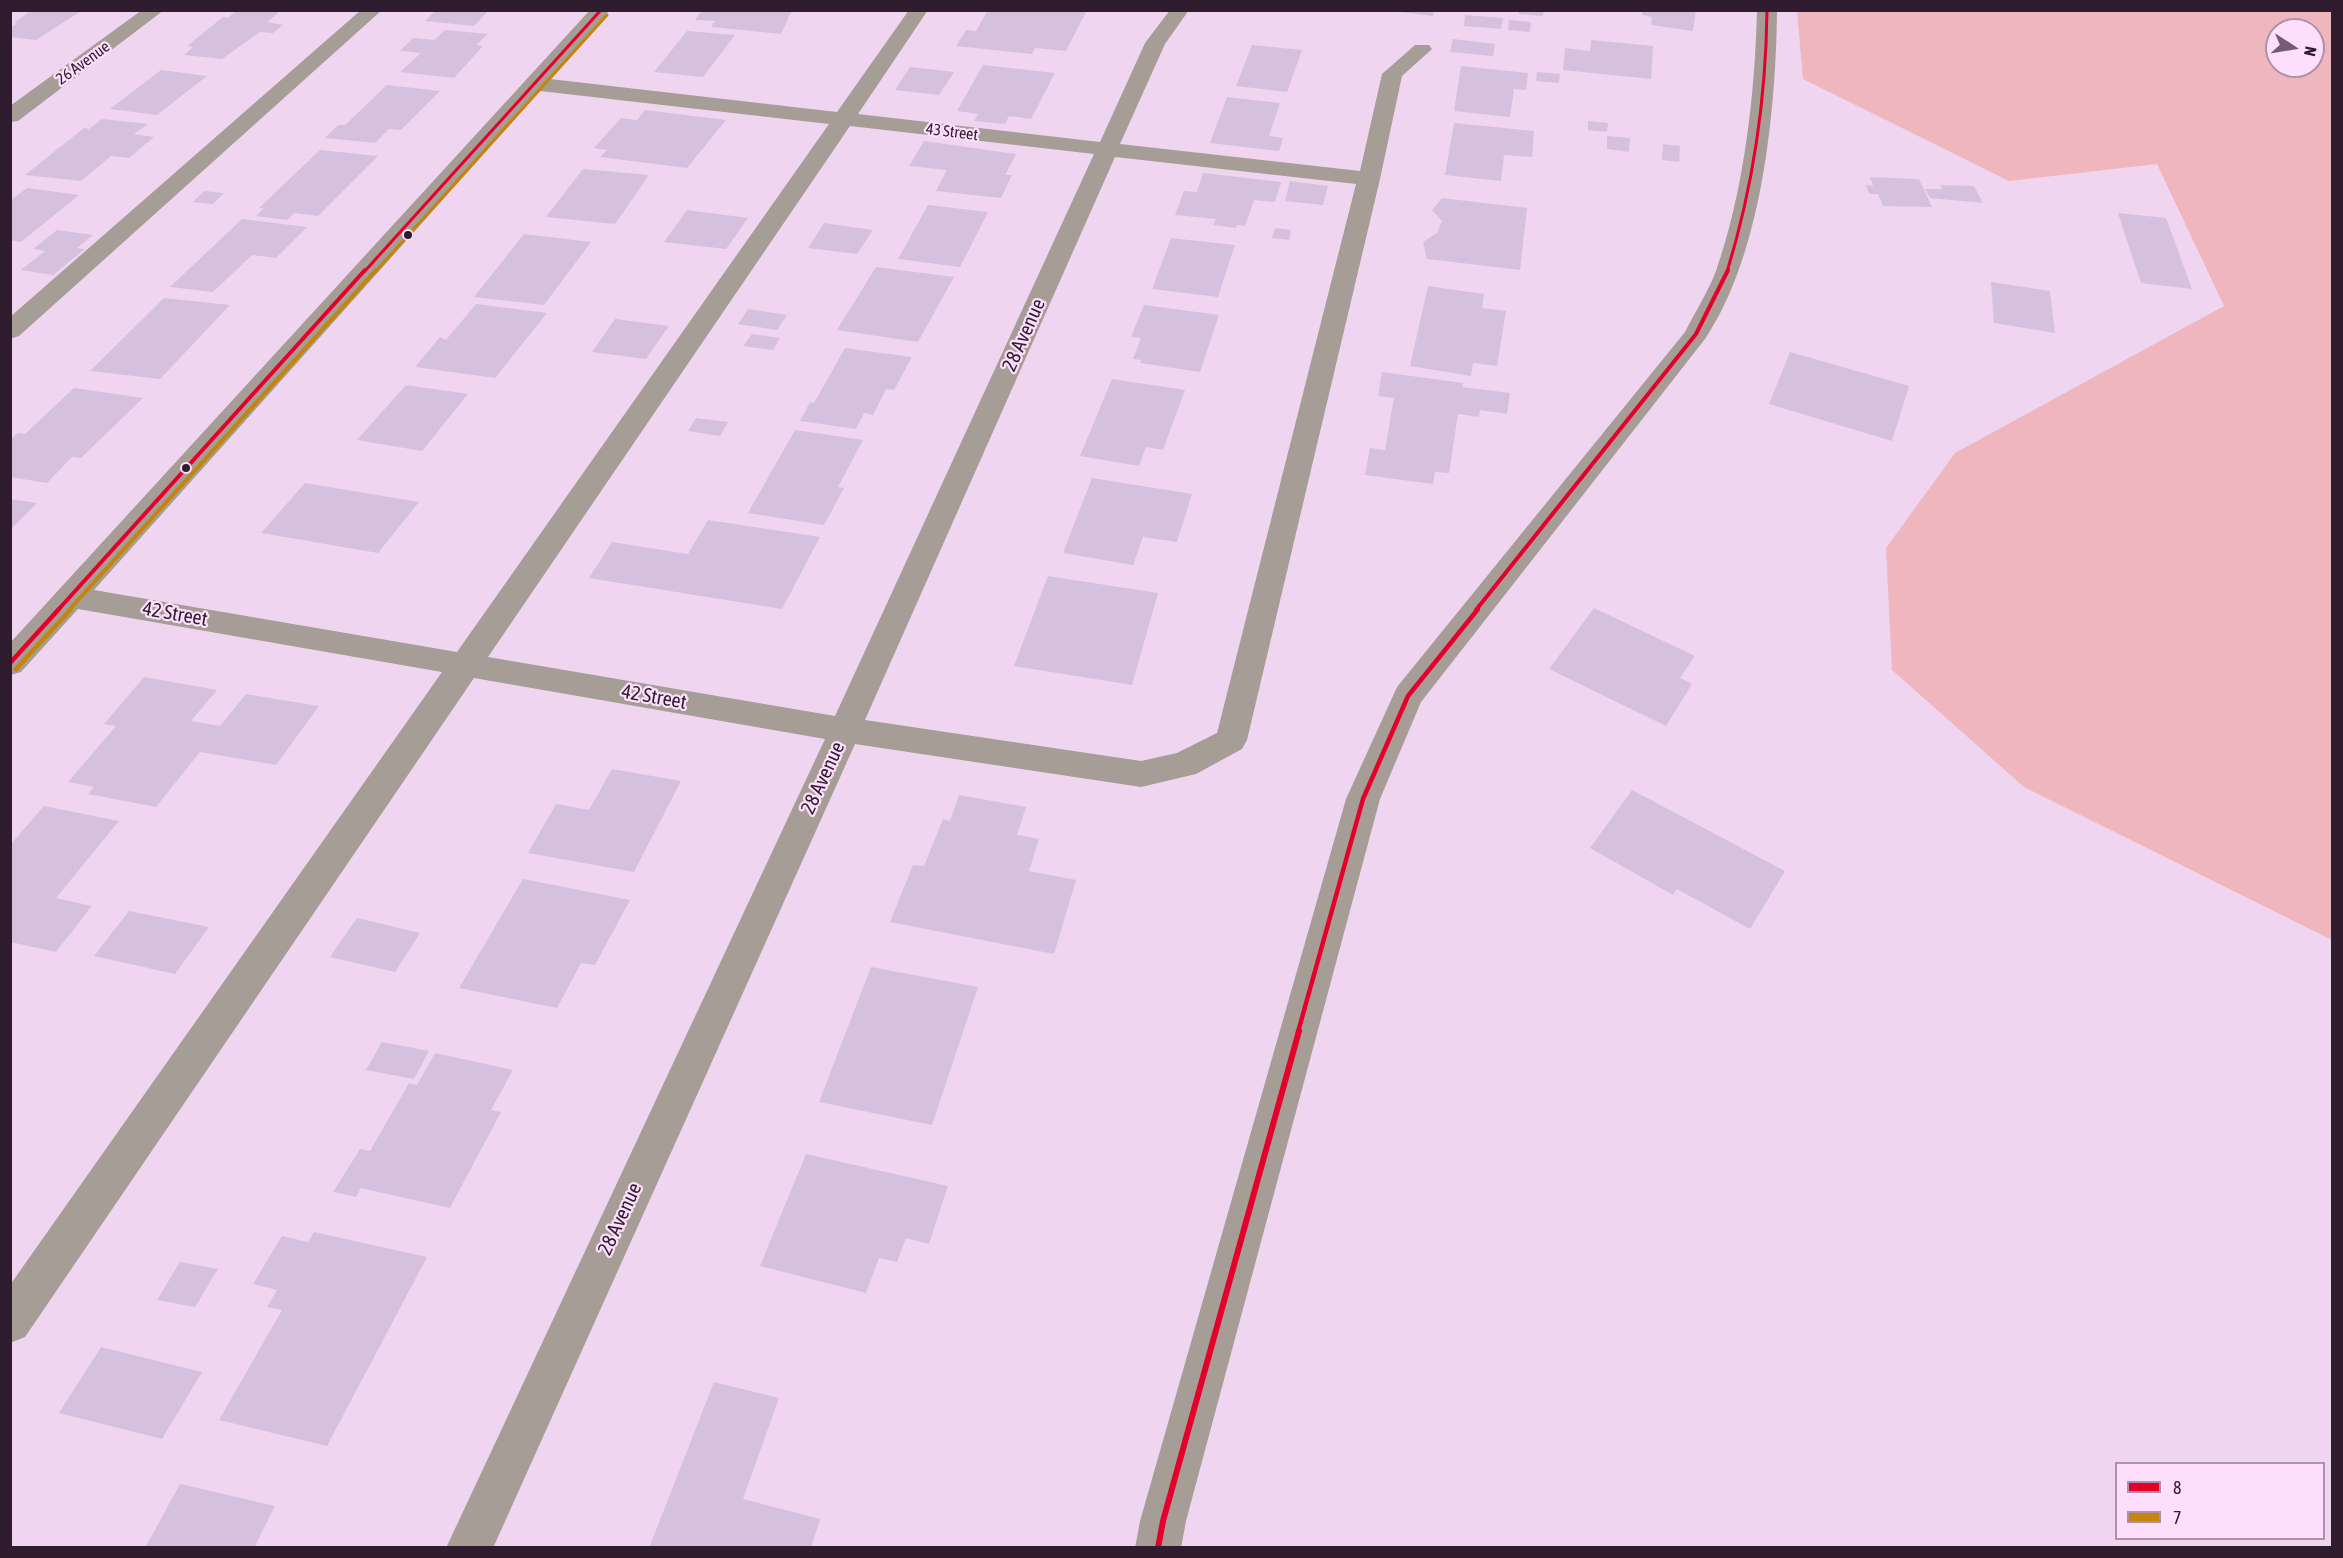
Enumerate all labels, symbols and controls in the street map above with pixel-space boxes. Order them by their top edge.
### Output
north arrow [2265,18,2325,78]
street label: 26 Avenue [52,37,114,89]
text: N [2301,45,2320,58]
street label: 43 Street [925,119,979,145]
unlabelled marker [402,229,414,241]
street label: 28 Avenue [997,295,1051,375]
unlabelled marker [180,462,192,474]
street label: 42 Street [141,597,209,631]
street label: 42 Street [620,680,688,714]
street label: 28 Avenue [796,738,850,818]
street label: 28 Avenue [593,1179,647,1259]
legend [2115,1462,2325,1540]
text: 8 [2173,1477,2181,1498]
text: 7 [2173,1507,2181,1528]

